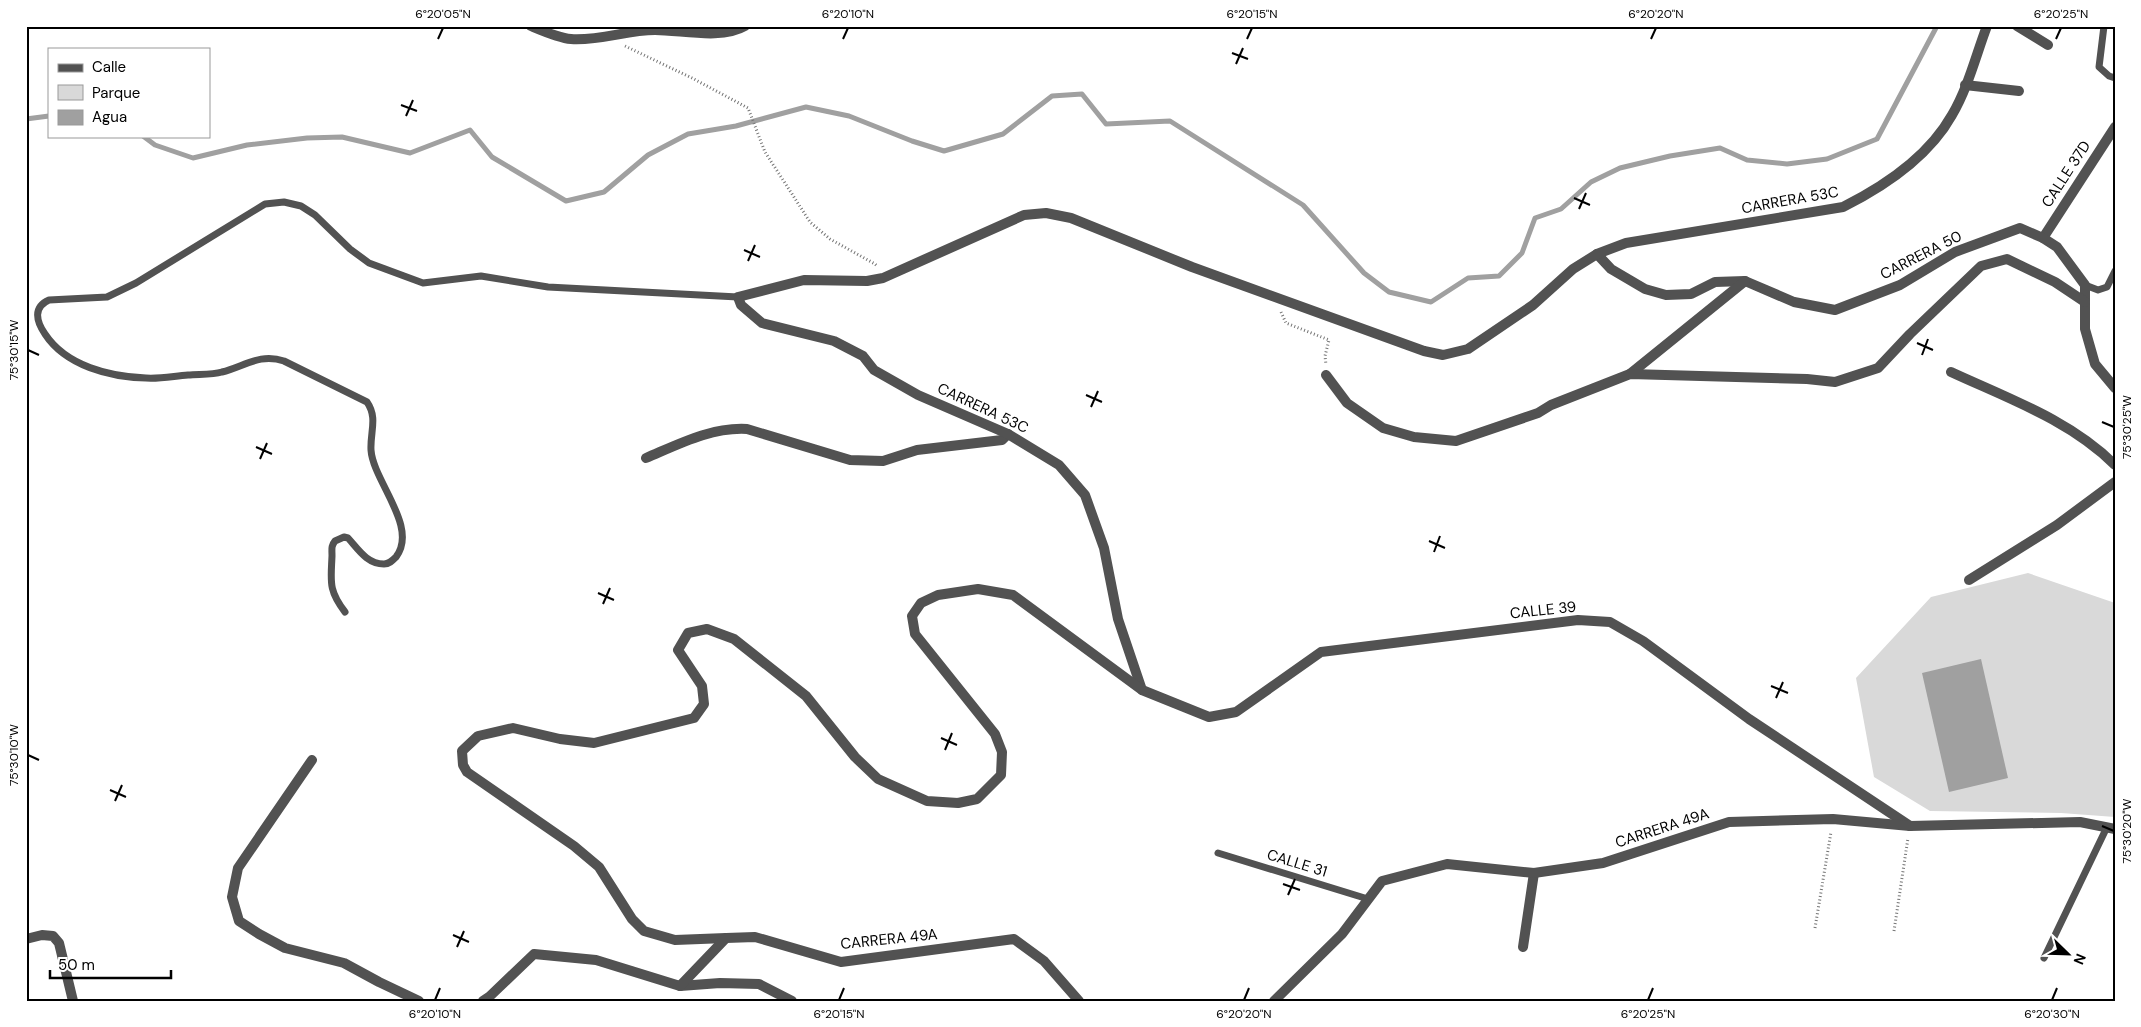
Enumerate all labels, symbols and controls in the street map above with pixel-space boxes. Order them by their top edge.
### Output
text: 6°20'05"N [415,6,471,22]
text: 6°20'10"N [822,6,874,22]
text: 6°20'15"N [1226,6,1278,22]
text: 6°20'20"N [1628,6,1684,22]
text: 6°20'25"N [2034,6,2088,22]
legend [48,48,210,138]
text: Calle [92,57,126,77]
text: Parque [92,83,140,103]
text: Agua [92,107,127,127]
street label: CALLE 37D [2037,137,2095,211]
street label: CARRERA 53C [1740,182,1840,218]
street label: CARRERA 50 [1877,226,1965,284]
text: 75°30'15"W [6,319,22,380]
street label: CARRERA 53C [934,378,1032,438]
text: 75°30'25"W [2119,395,2135,459]
street label: CALLE 39 [1509,597,1577,623]
text: 75°30'10"W [6,724,22,786]
text: 75°30'20"W [2119,798,2135,863]
street label: CARRERA 49A [1613,803,1711,853]
street label: CALLE 31 [1264,844,1330,882]
street label: CARRERA 49A [840,924,939,954]
north arrow [2044,930,2094,980]
scale bar [50,947,171,979]
text: N [2070,951,2090,967]
text: 50 m [58,955,95,975]
text: 6°20'10"N [409,1006,461,1022]
text: 6°20'15"N [813,1006,865,1022]
text: 6°20'20"N [1216,1006,1272,1022]
text: 6°20'25"N [1621,1006,1675,1022]
text: 6°20'30"N [2024,1006,2080,1022]

